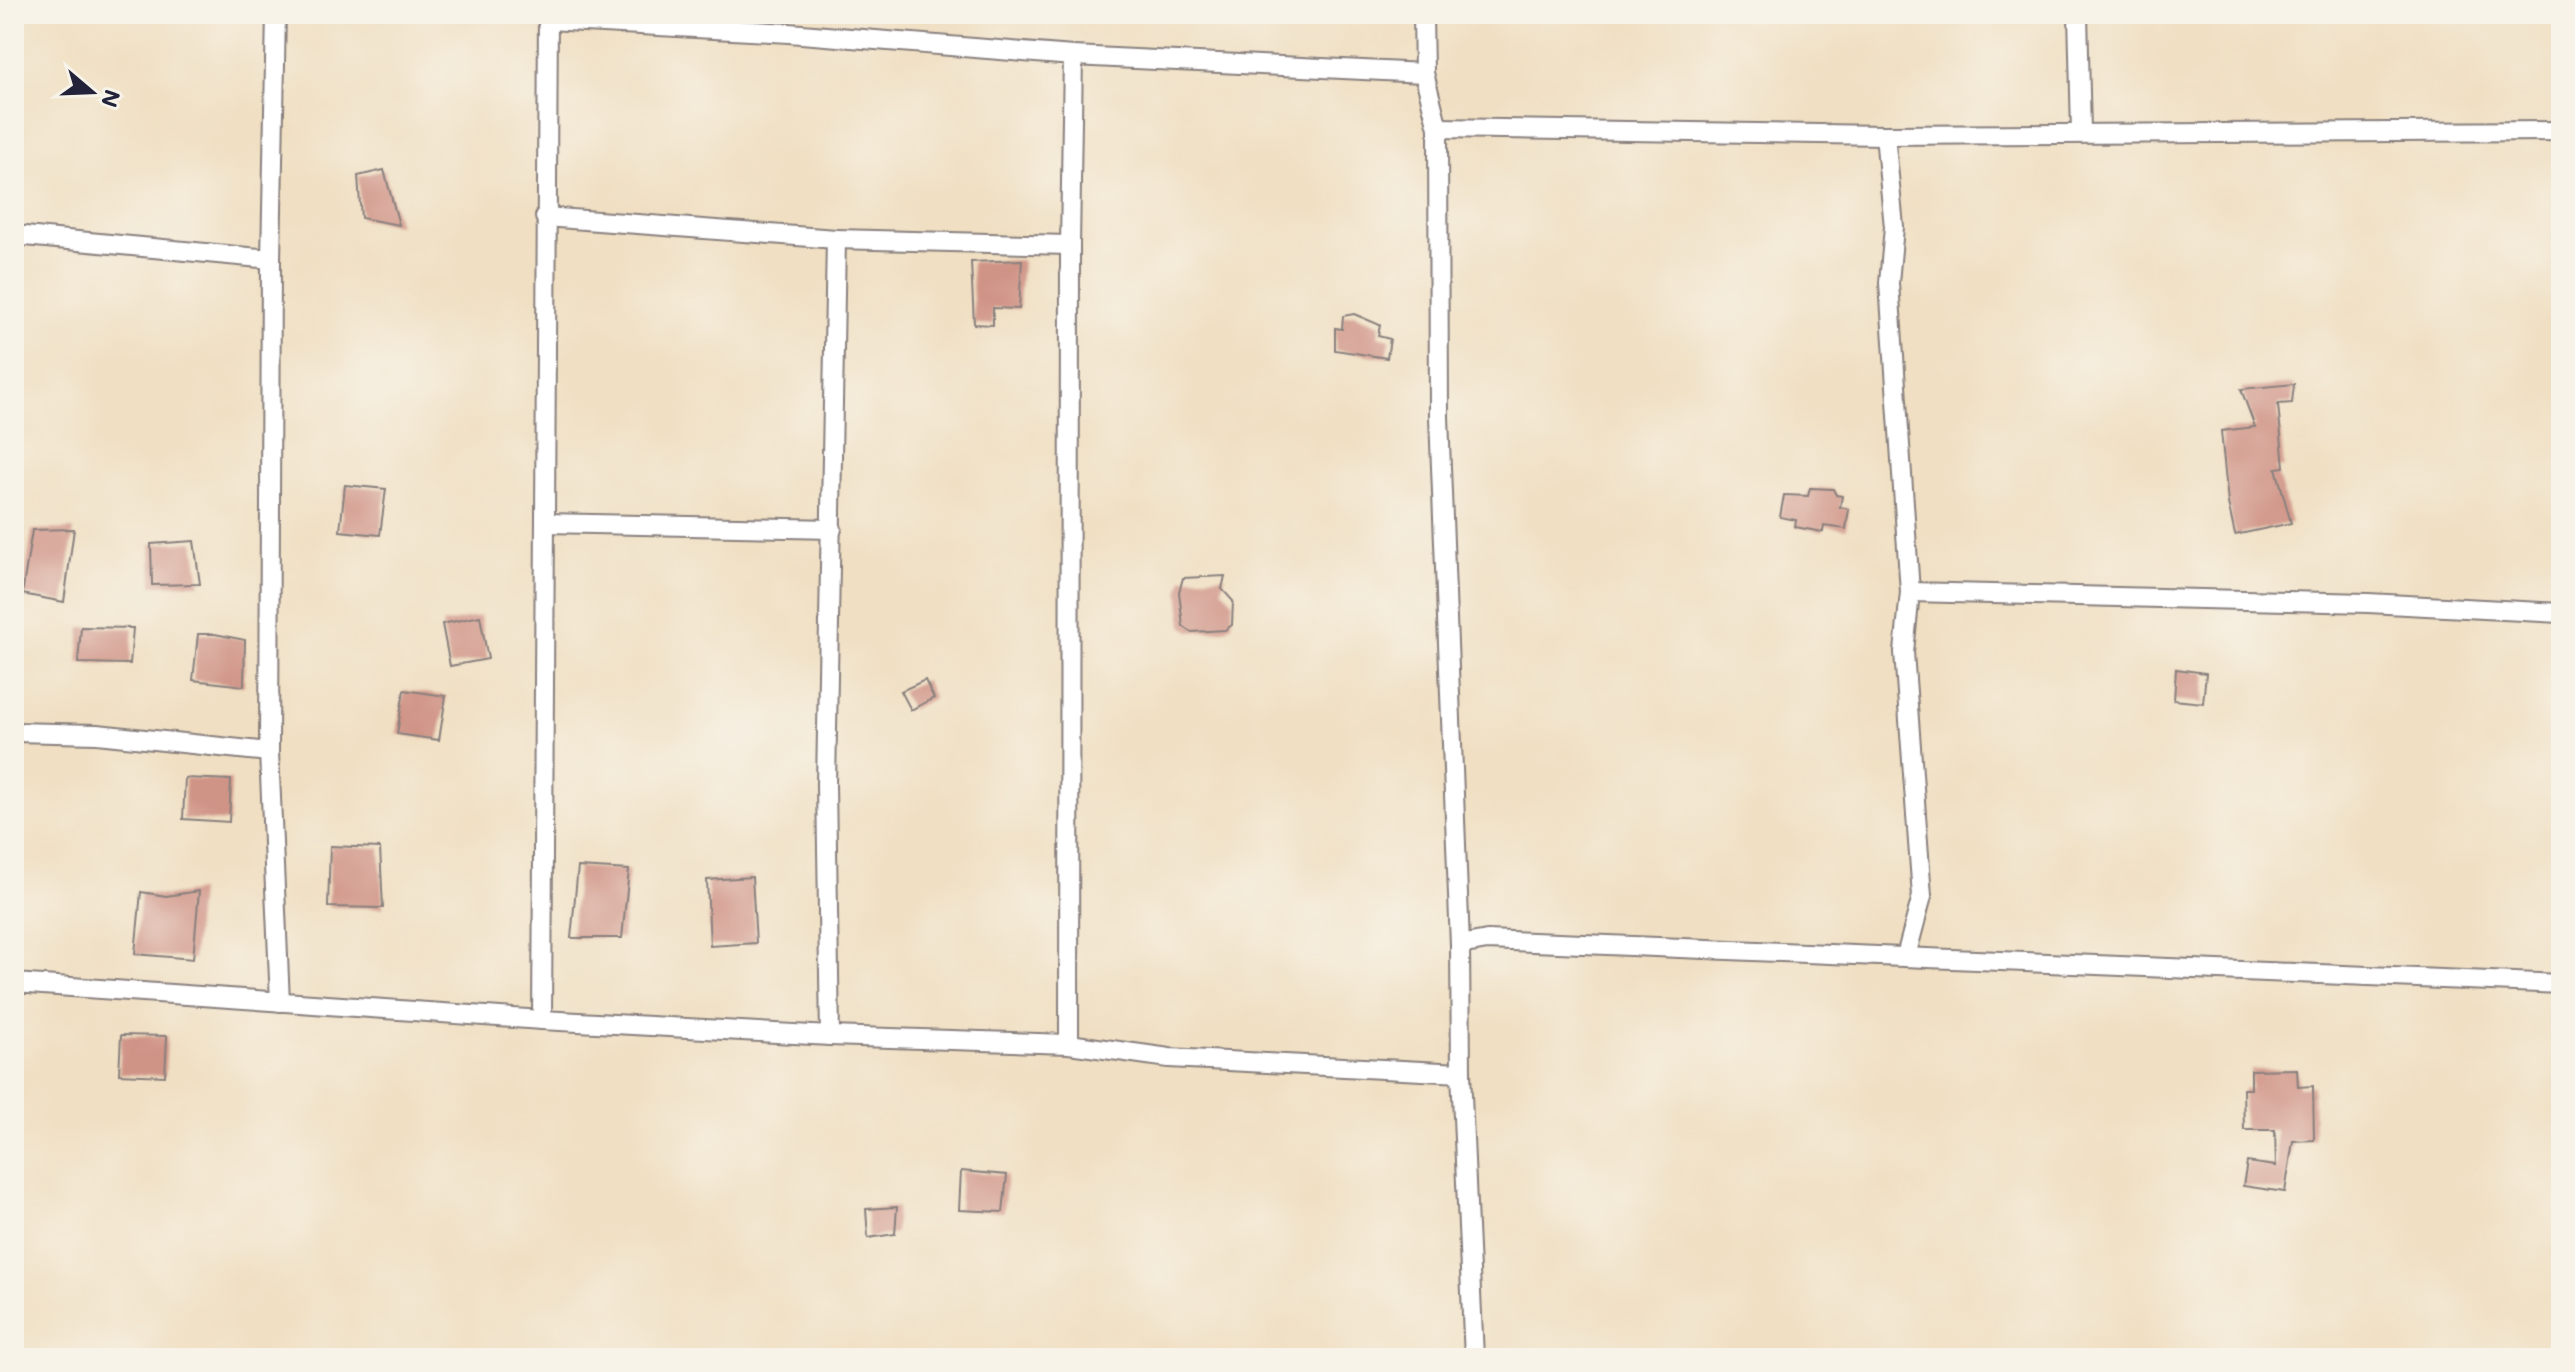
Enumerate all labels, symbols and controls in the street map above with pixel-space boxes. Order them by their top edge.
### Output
north arrow [52,52,132,132]
text: N [95,86,128,111]

